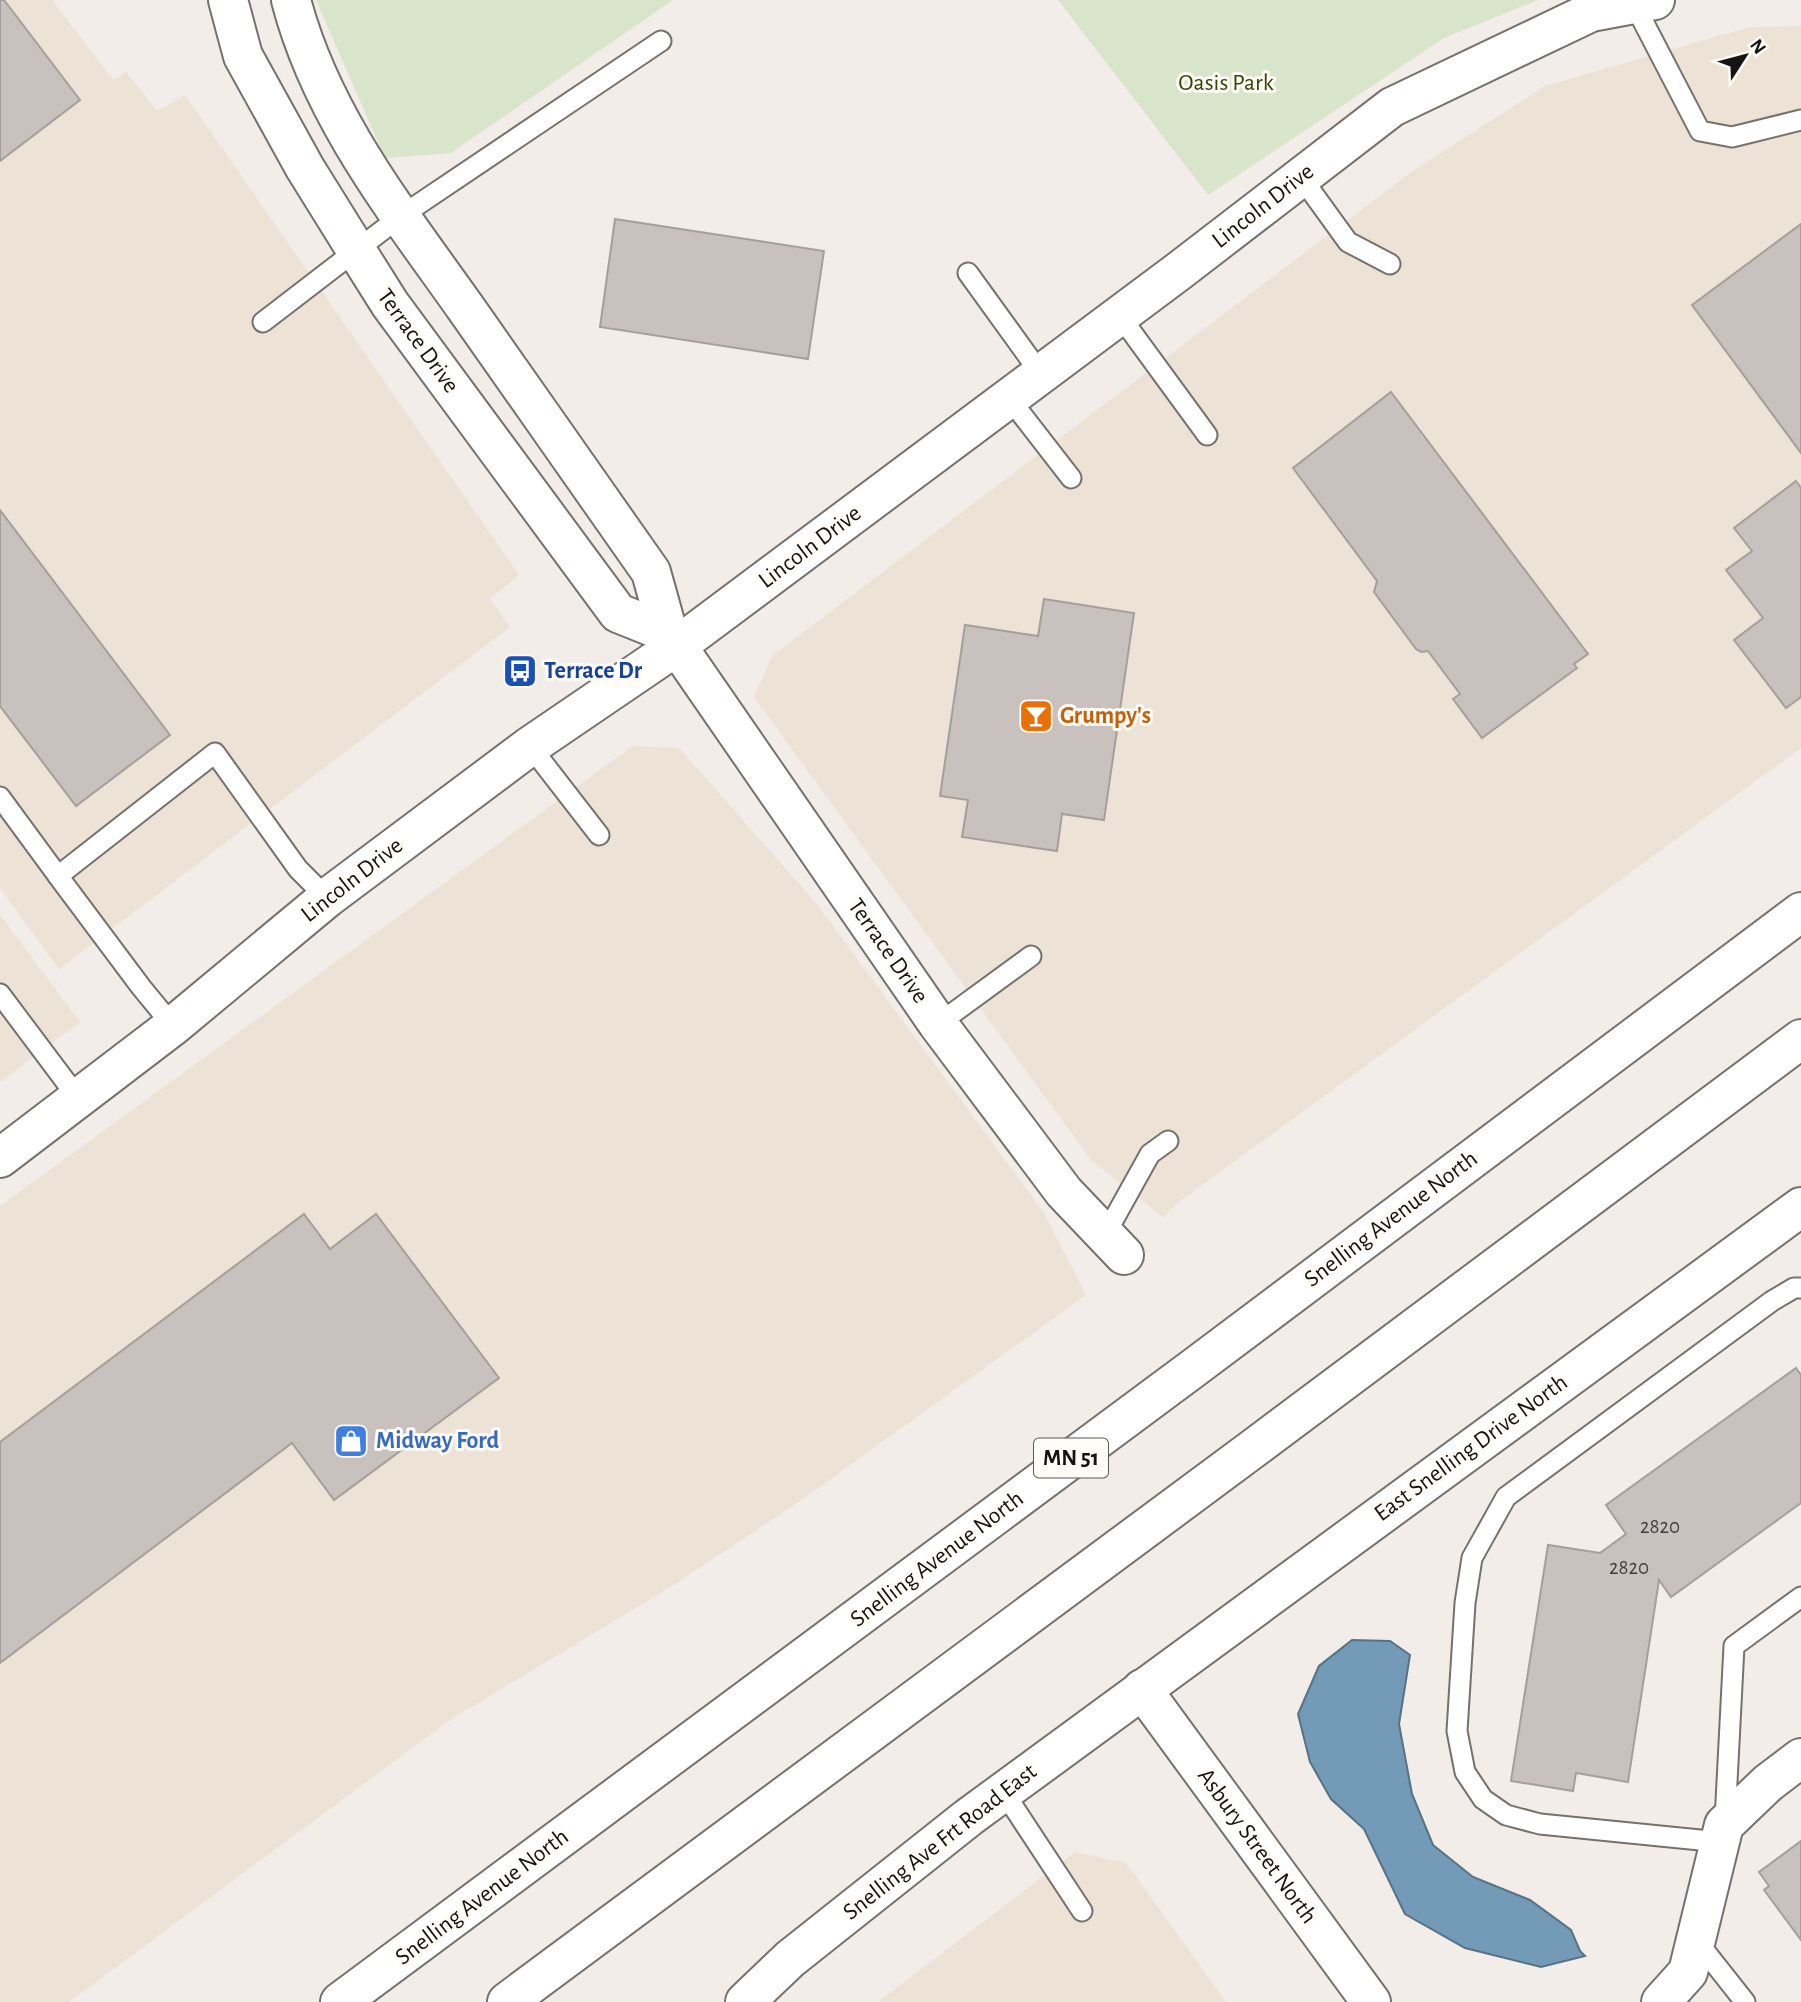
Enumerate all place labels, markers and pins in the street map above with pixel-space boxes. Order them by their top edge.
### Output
bus stop icon: Terrace Dr [501,652,539,690]
place label: Terrace Dr [544,659,643,683]
bar icon: Grumpy's [1017,697,1055,735]
place label: Grumpy's [1060,704,1151,728]
shop icon: Midway Ford [332,1422,370,1460]
place label: Midway Ford [376,1429,500,1453]

